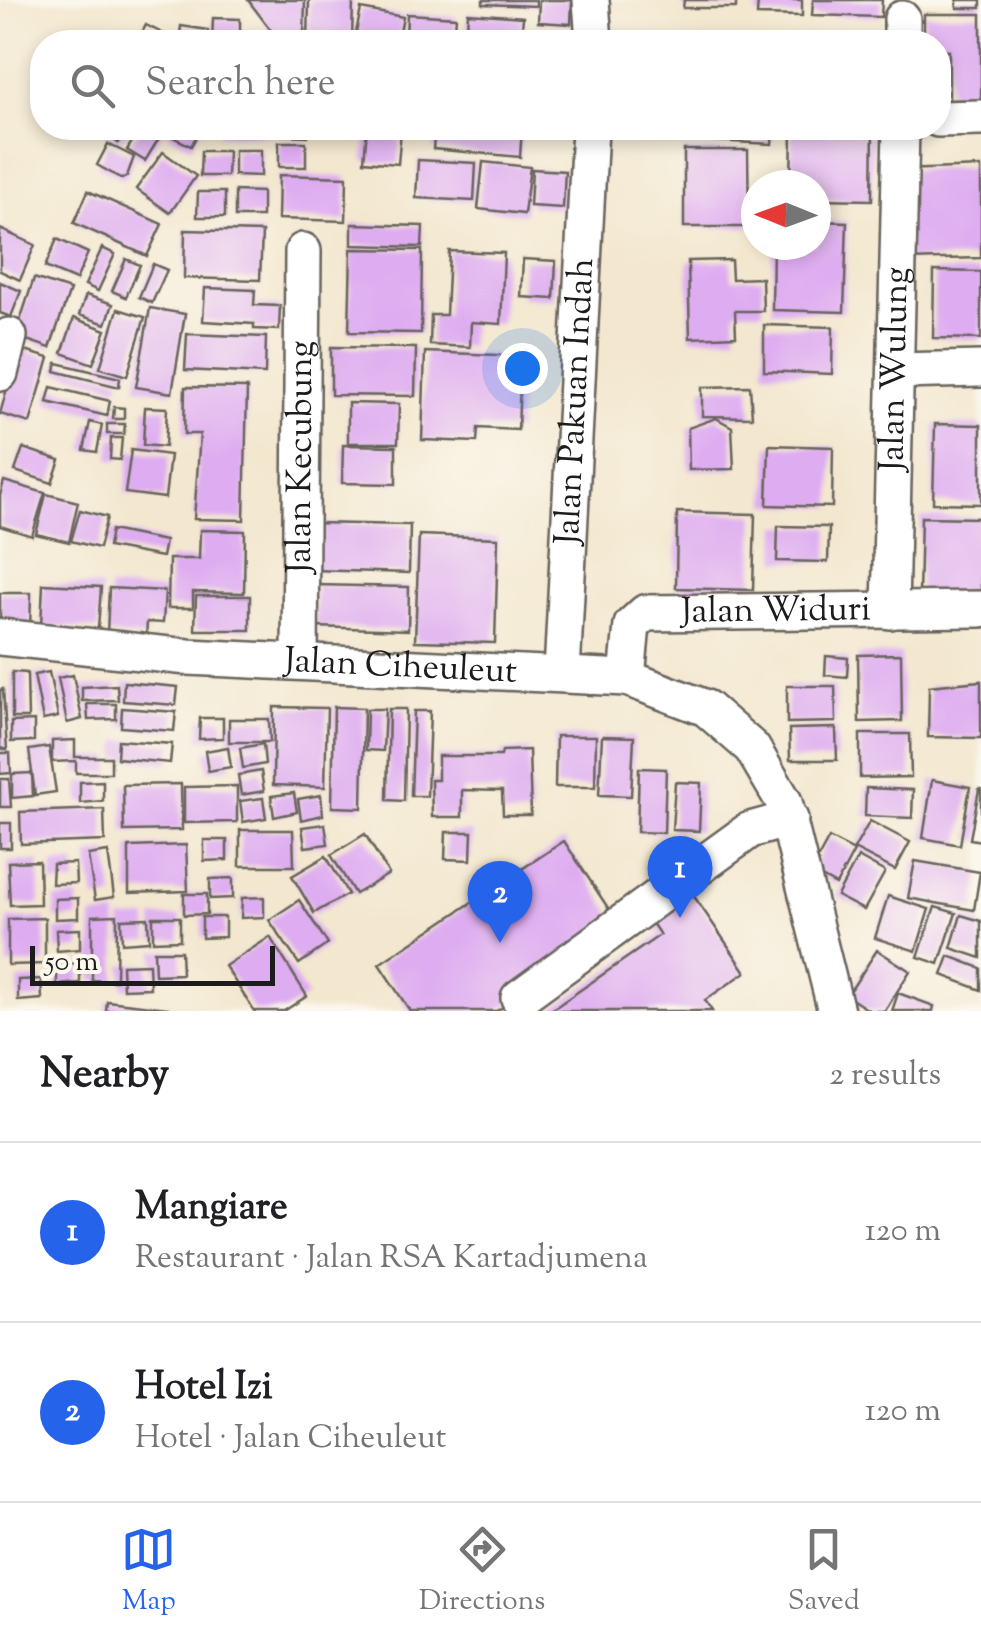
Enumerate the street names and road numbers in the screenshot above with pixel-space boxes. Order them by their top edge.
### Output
street label: Jalan Pakuan Indah [543,257,609,548]
street label: Jalan Wulung [868,266,923,474]
street label: Jalan Kecubung [275,340,328,576]
street label: Jalan Widuri [679,585,871,638]
street label: Jalan Ciheuleut [281,636,518,698]

